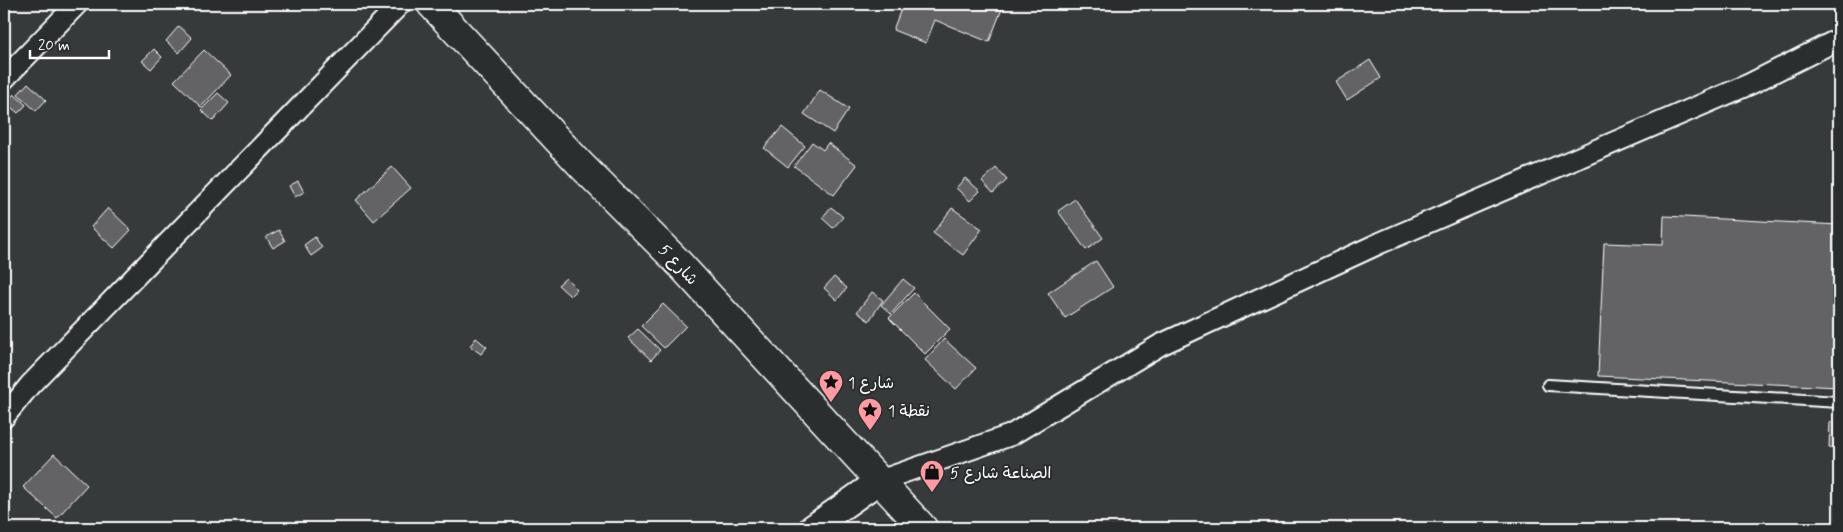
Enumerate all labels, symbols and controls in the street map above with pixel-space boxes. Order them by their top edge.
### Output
scale bar [30,28,109,60]
text: 20 m [38,36,70,56]
street label: شارع 5 [654,240,702,290]
place icon: شارع 1 [818,369,844,403]
place label: شارع 1 [848,373,894,394]
place icon: نقطة 1 [857,397,883,431]
place label: نقطة 1 [888,401,930,422]
shop icon: الصناعة شارع 5 [919,459,945,493]
place label: الصناعة شارع 5 [950,463,1051,484]

